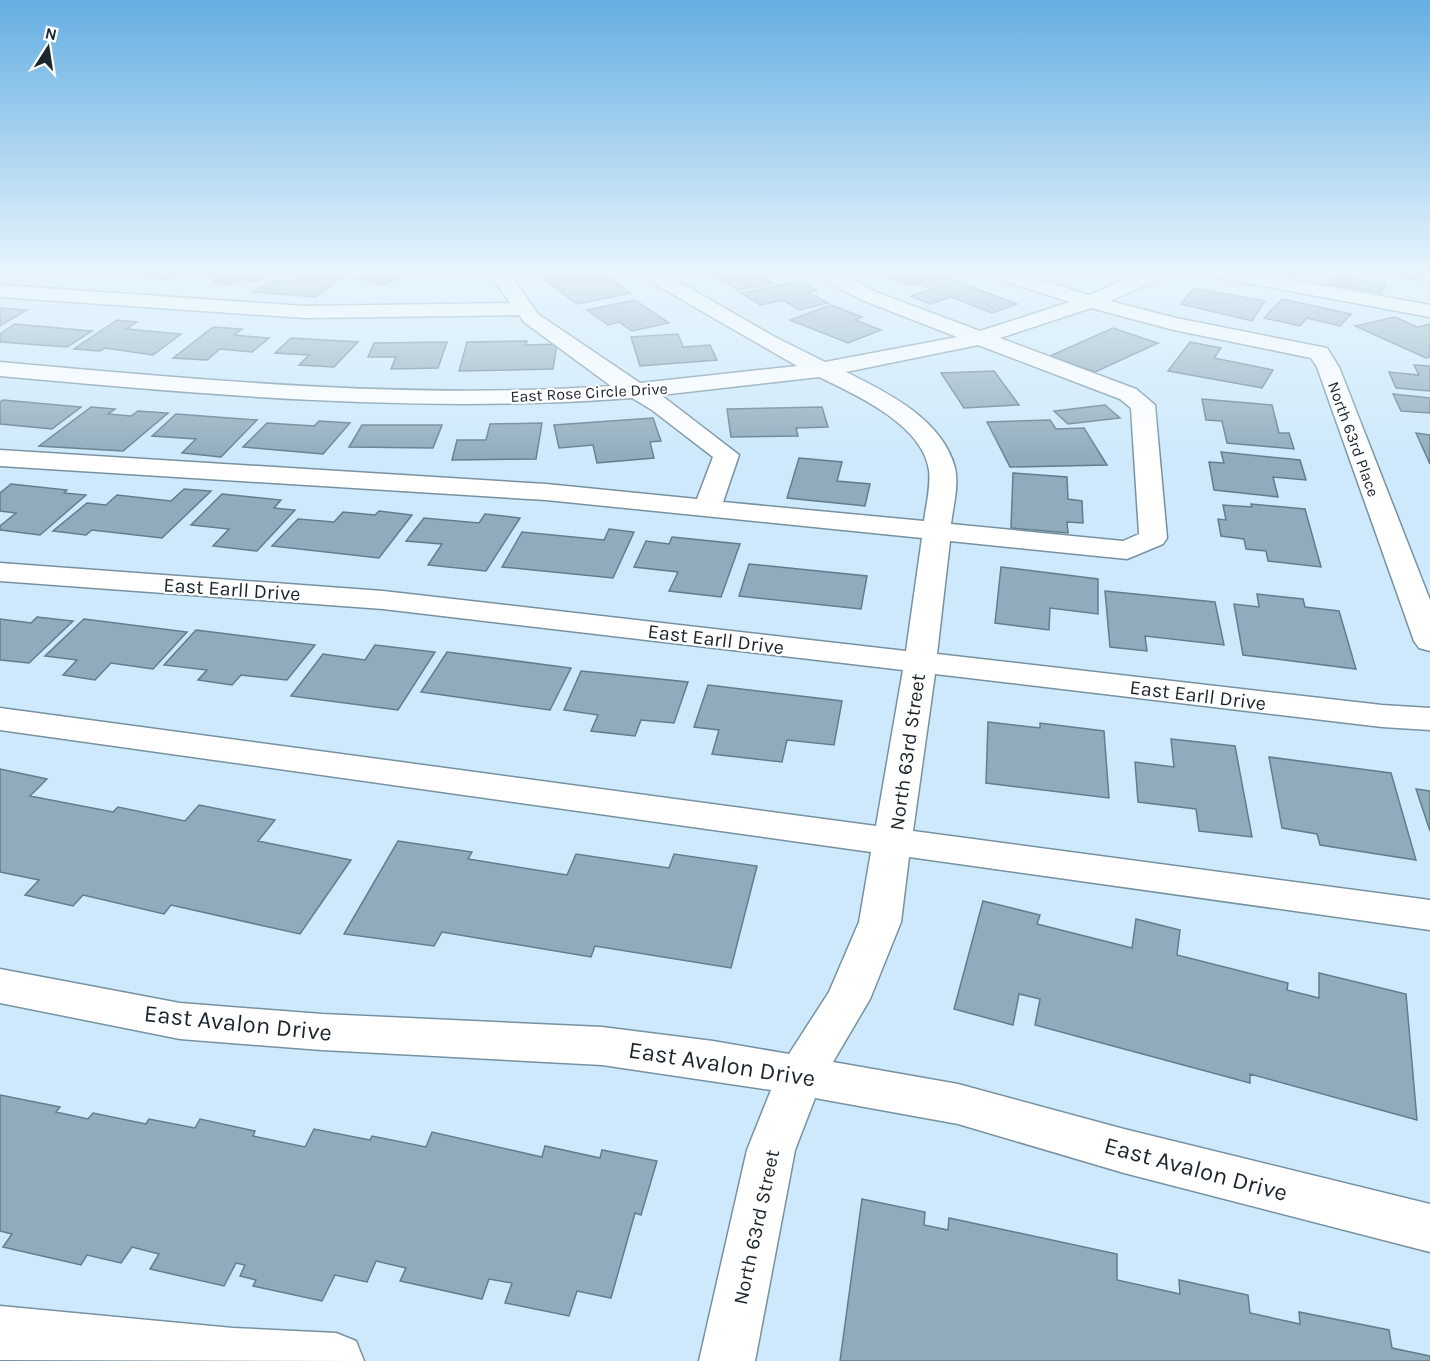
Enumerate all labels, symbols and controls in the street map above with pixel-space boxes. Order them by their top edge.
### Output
north arrow [18,18,78,78]
text: N [43,23,59,44]
street label: East Rose Circle Drive [510,379,668,406]
street label: North 63rd Place [1324,379,1383,499]
street label: East Earll Drive [163,573,301,606]
street label: East Earll Drive [646,620,785,659]
street label: North 63rd Street [885,672,930,832]
street label: East Earll Drive [1128,676,1267,715]
street label: East Avalon Drive [143,999,333,1047]
street label: East Avalon Drive [627,1035,817,1093]
street label: East Avalon Drive [1101,1131,1291,1207]
street label: North 63rd Street [729,1147,784,1307]

